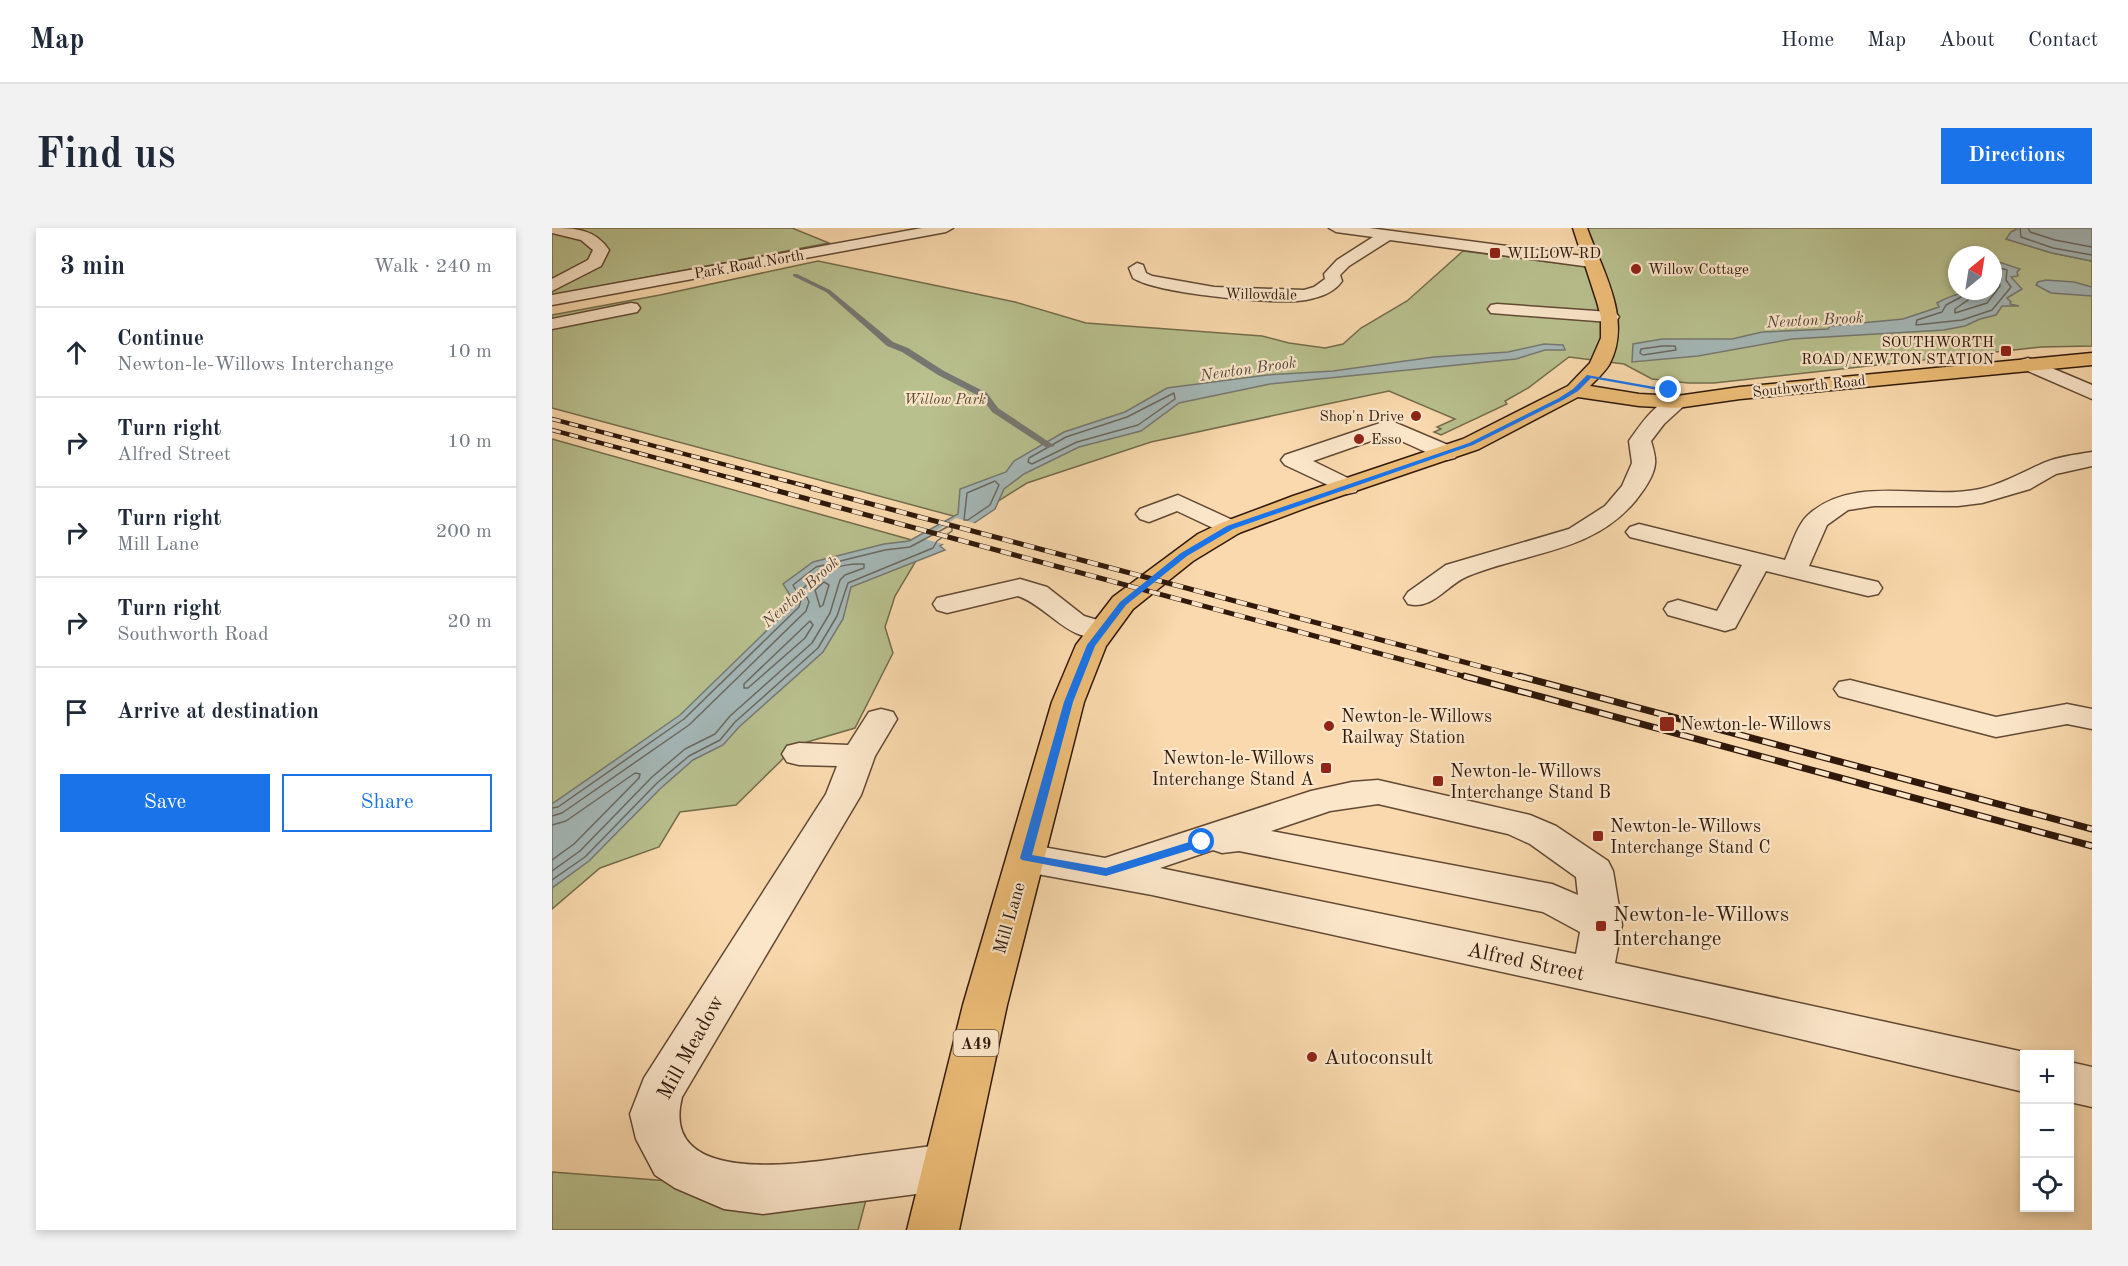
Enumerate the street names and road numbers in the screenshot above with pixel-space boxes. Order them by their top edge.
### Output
street label: Park Road North [693,248,805,283]
street label: Willowdale [1225,287,1297,304]
street label: Southworth Road [1752,374,1867,401]
street label: Mill Lane [991,880,1029,956]
street label: Alfred Street [1465,940,1586,985]
street label: Mill Meadow [654,992,728,1103]
road number: A49 [954,1030,998,1056]

